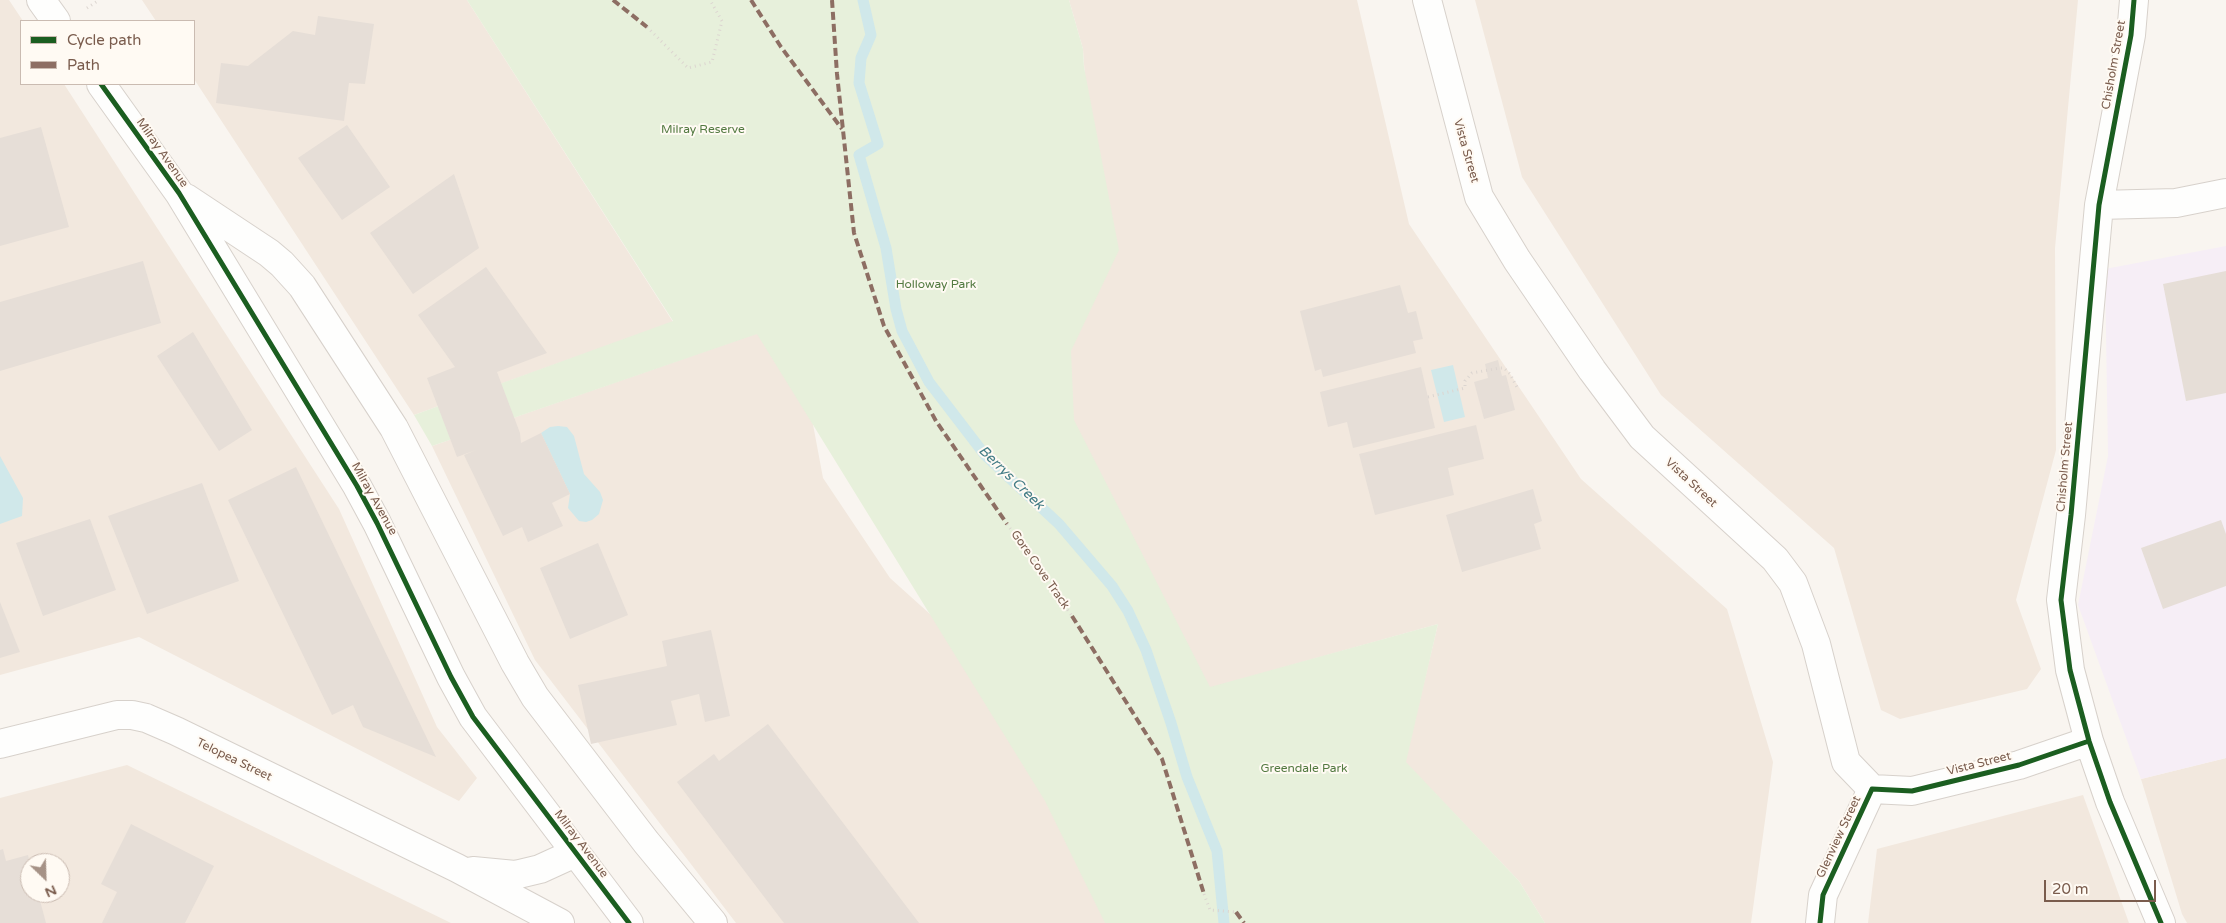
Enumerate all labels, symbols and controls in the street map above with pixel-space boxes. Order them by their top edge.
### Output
street label: Chisholm Street [2099,19,2129,111]
legend [20,20,195,85]
text: Cycle path [67,31,141,49]
text: Path [67,56,100,74]
street label: Milray Avenue [133,116,191,190]
street label: Vista Street [1450,117,1482,185]
park label: Milray Reserve [661,123,745,137]
park label: Holloway Park [896,278,976,292]
street label: Chisholm Street [2054,421,2076,513]
water label: Berrys Creek [975,443,1047,513]
street label: Vista Street [1662,455,1720,511]
street label: Milray Avenue [348,460,400,538]
street label: Gore Cove Track [1007,528,1073,612]
street label: Telopea Street [194,736,274,784]
street label: Vista Street [1945,749,2013,779]
park label: Greendale Park [1260,762,1348,776]
street label: Glenview Street [1814,794,1864,880]
street label: Milray Avenue [551,807,611,881]
north arrow [20,853,70,903]
scale bar [2046,870,2158,902]
text: 20 m [2052,880,2089,898]
text: N [42,881,59,901]

